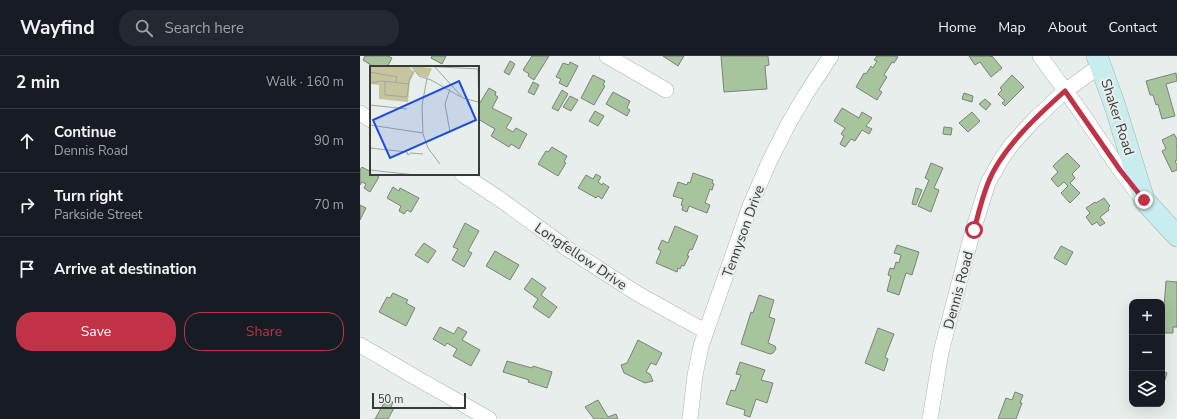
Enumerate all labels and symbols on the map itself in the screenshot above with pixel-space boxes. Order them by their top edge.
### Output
inset map [370,66,479,175]
street label: Shaker Road [1096,76,1139,158]
street label: Tennyson Drive [718,182,769,280]
route end [1135,191,1153,209]
street label: Longfellow Drive [531,218,631,294]
route start [965,221,983,239]
street label: Dennis Road [939,249,978,331]
scale bar [372,391,466,410]

